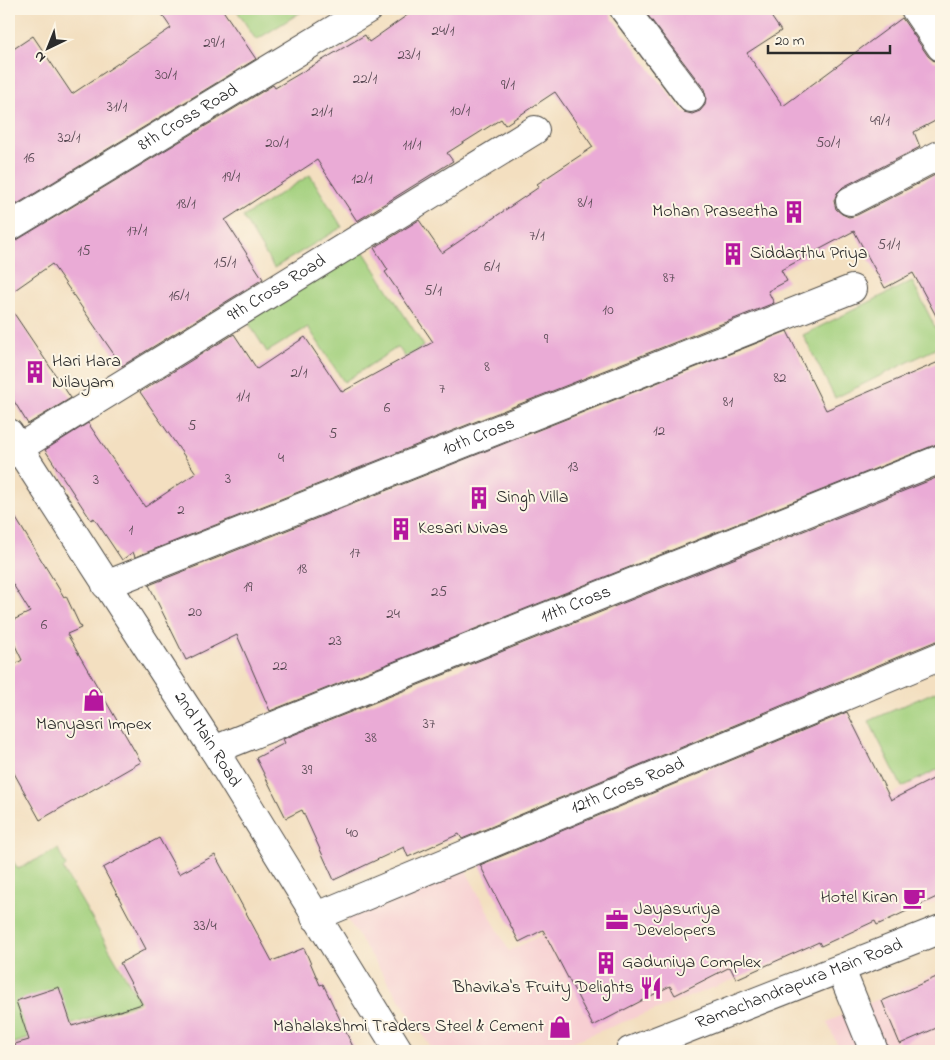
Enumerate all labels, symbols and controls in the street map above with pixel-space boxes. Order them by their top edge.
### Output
house number: 24/1 [431,20,455,42]
north arrow [22,22,72,72]
scale bar [768,22,890,54]
text: 20 m [775,30,805,52]
house number: 29/1 [203,32,225,54]
house number: 23/1 [397,44,421,66]
text: N [30,46,51,67]
house number: 30/1 [155,64,177,86]
house number: 22/1 [353,68,377,90]
house number: 9/1 [501,74,515,96]
street label: 8th Cross Road [134,78,243,158]
house number: 31/1 [107,96,127,118]
house number: 10/1 [450,100,471,122]
house number: 21/1 [311,101,333,123]
house number: 49/1 [870,110,890,132]
house number: 32/1 [57,127,81,149]
house number: 20/1 [265,132,289,154]
house number: 50/1 [816,132,840,154]
house number: 11/1 [403,134,422,156]
house number: 16 [23,147,35,169]
house number: 19/1 [222,166,241,188]
house number: 12/1 [351,168,373,190]
house number: 8/1 [577,192,593,214]
house number: 18/1 [176,193,196,215]
place label: Mohan Praseetha [652,199,778,225]
building icon: Mohan Praseetha [781,199,807,225]
house number: 17/1 [127,220,147,242]
house number: 7/1 [529,225,545,247]
house number: 51/1 [878,234,901,256]
house number: 15 [77,240,91,262]
building icon: Siddarthu Priya [720,241,746,267]
place label: Siddarthu Priya [750,241,868,267]
street label: 9th Cross Road [223,249,331,329]
house number: 15/1 [214,252,237,274]
house number: 6/1 [484,256,500,278]
house number: 87 [663,267,675,289]
house number: 5/1 [424,280,442,302]
house number: 16/1 [169,285,190,307]
house number: 10 [602,299,614,321]
house number: 9 [544,328,549,350]
place label: Hari Hara Nilayam [52,349,121,396]
house number: 8 [484,356,490,378]
building icon: Hari Hara Nilayam [22,359,48,385]
house number: 2/1 [291,362,308,384]
house number: 82 [773,367,787,389]
house number: 7 [439,378,445,400]
house number: 1/1 [236,386,250,408]
house number: 81 [723,391,733,413]
house number: 6 [384,397,391,419]
street label: 10th Cross [439,411,519,463]
house number: 5 [188,415,197,437]
house number: 12 [653,420,666,442]
house number: 5 [329,423,338,445]
house number: 4 [278,447,284,469]
house number: 13 [568,456,578,478]
house number: 3 [225,468,231,490]
house number: 3 [93,469,99,491]
building icon: Singh Villa [466,485,492,511]
place label: Singh Villa [496,485,568,512]
house number: 2 [177,499,185,521]
building icon: Kesari Nivas [388,516,414,542]
place label: Kesari Nivas [418,516,508,542]
house number: 1 [129,519,134,541]
house number: 17 [350,542,360,564]
house number: 18 [297,558,308,580]
house number: 19 [243,576,253,598]
street label: 11th Cross [537,579,615,631]
house number: 25 [431,581,447,603]
house number: 20 [188,601,202,623]
house number: 24 [386,603,400,625]
house number: 6 [41,614,48,636]
house number: 23 [328,630,342,652]
house number: 22 [273,655,288,677]
shop icon: Manyasri Impex [81,687,107,713]
street label: 2nd Main Road [167,687,247,793]
place label: Manyasri Impex [36,712,152,738]
house number: 37 [423,713,435,735]
house number: 38 [365,727,377,749]
street label: 12th Cross Road [567,751,689,822]
house number: 39 [302,759,313,781]
house number: 40 [346,822,359,844]
place label: Hotel Kiran [820,885,898,911]
cafe icon: Hotel Kiran [901,885,927,911]
place label: Jayasuriya Developers [633,897,720,944]
office icon: Jayasuriya Developers [604,907,630,933]
house number: 33/4 [193,915,217,937]
street label: Ramachandrapura Main Road [692,932,907,1037]
building icon: Gaduniya Complex [593,950,619,976]
place label: Gaduniya Complex [622,950,761,976]
place label: Bhavika's Fruity Delights [452,975,634,1002]
restaurant icon: Bhavika's Fruity Delights [638,975,664,1001]
place label: Mahalakshmi Traders Steel & Cement [273,1014,544,1040]
shop icon: Mahalakshmi Traders Steel & Cement [547,1014,573,1040]

